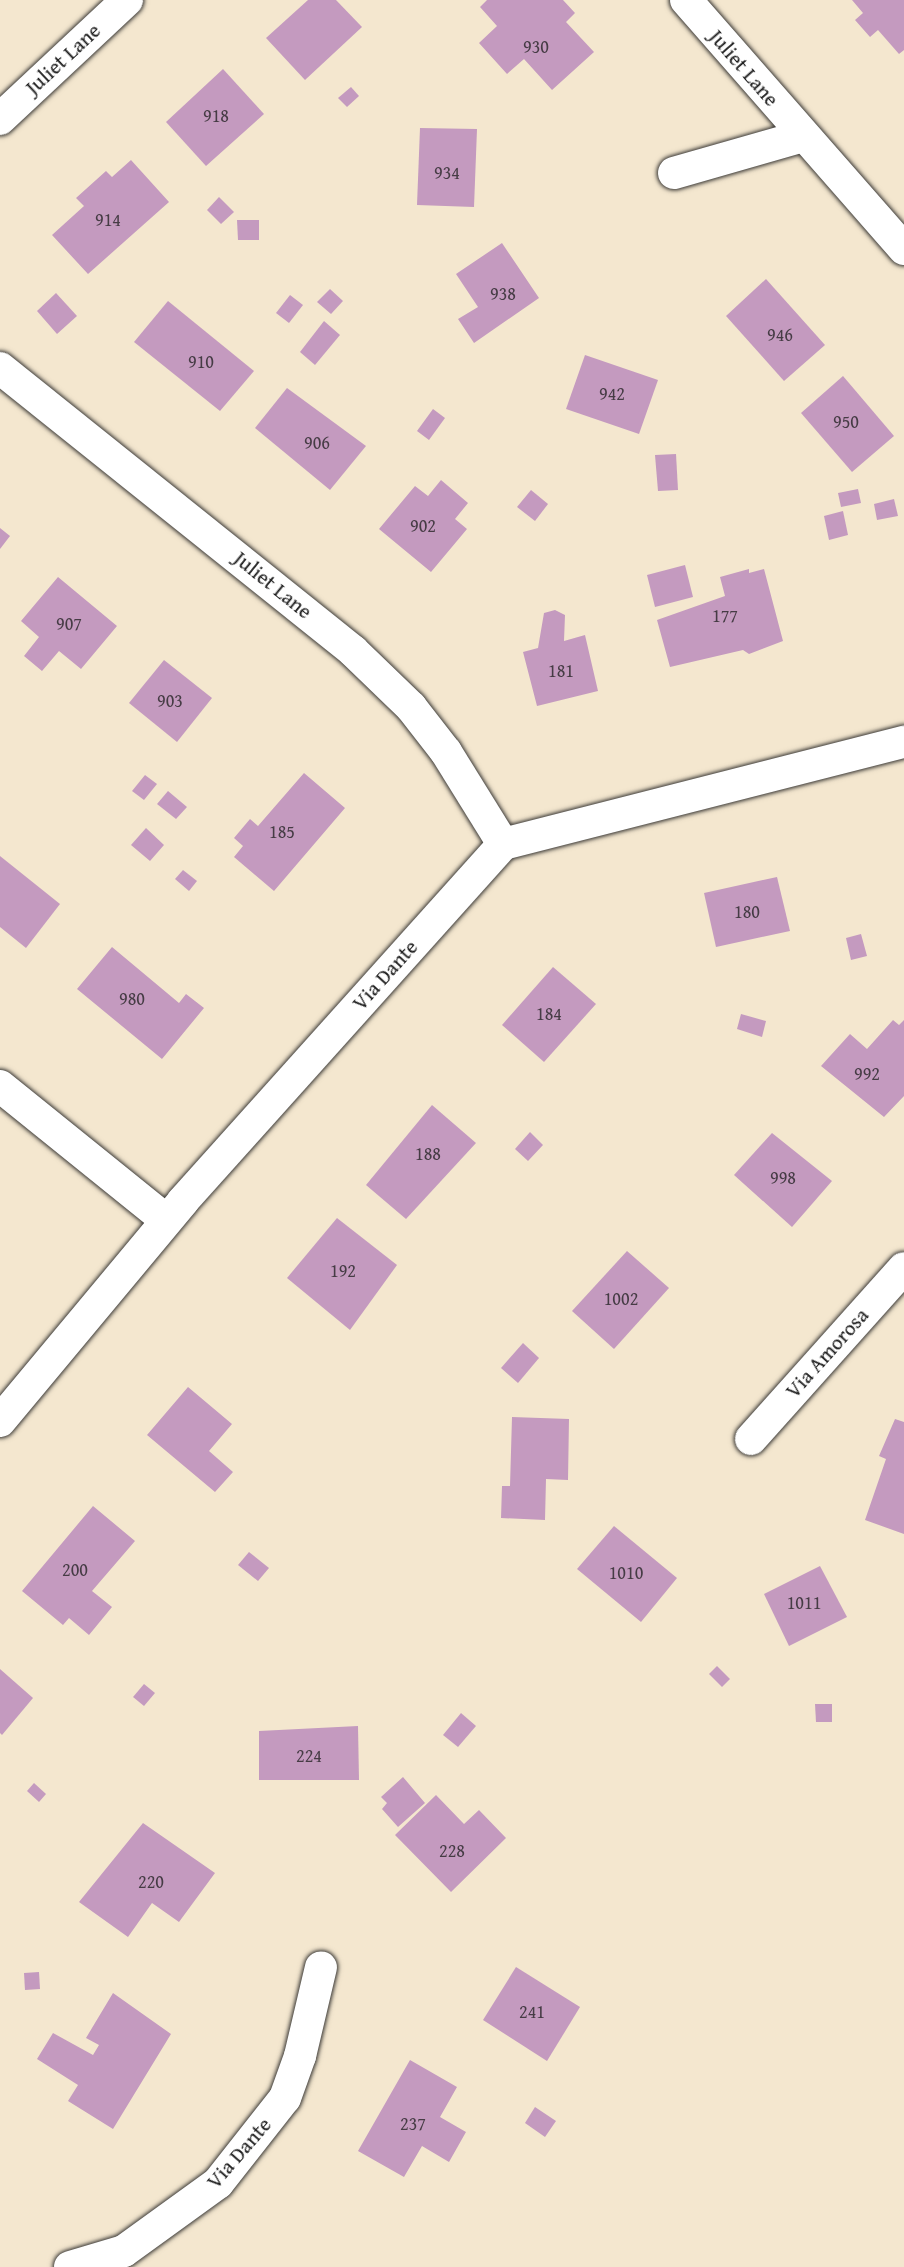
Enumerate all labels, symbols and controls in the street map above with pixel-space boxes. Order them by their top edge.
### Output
street label: Juliet Lane [20,18,106,100]
street label: Juliet Lane [704,24,784,112]
house number: 930 [523,36,549,58]
house number: 918 [203,105,229,127]
house number: 934 [434,162,460,184]
house number: 914 [95,209,121,231]
house number: 938 [490,283,516,305]
house number: 946 [767,324,793,346]
house number: 910 [188,351,214,373]
house number: 942 [599,383,625,405]
house number: 950 [833,411,859,433]
house number: 906 [304,432,330,454]
house number: 902 [410,515,436,537]
street label: Juliet Lane [229,546,317,624]
house number: 177 [712,605,738,627]
house number: 907 [56,613,82,635]
house number: 181 [548,660,574,682]
house number: 903 [157,690,183,712]
house number: 185 [269,821,295,843]
house number: 180 [734,901,760,923]
street label: Via Dante [347,935,423,1015]
house number: 980 [119,988,145,1010]
house number: 184 [536,1003,562,1025]
house number: 992 [854,1063,880,1085]
house number: 188 [415,1143,441,1165]
house number: 998 [770,1167,796,1189]
house number: 192 [330,1260,356,1282]
house number: 1002 [604,1288,638,1310]
street label: Via Amorosa [780,1303,874,1403]
house number: 200 [62,1559,88,1581]
house number: 1010 [609,1562,643,1584]
house number: 1011 [787,1592,821,1614]
house number: 224 [296,1745,322,1767]
house number: 228 [439,1840,465,1862]
house number: 220 [138,1871,164,1893]
house number: 241 [519,2001,545,2023]
street label: Via Dante [201,2112,277,2194]
house number: 237 [400,2113,426,2135]

